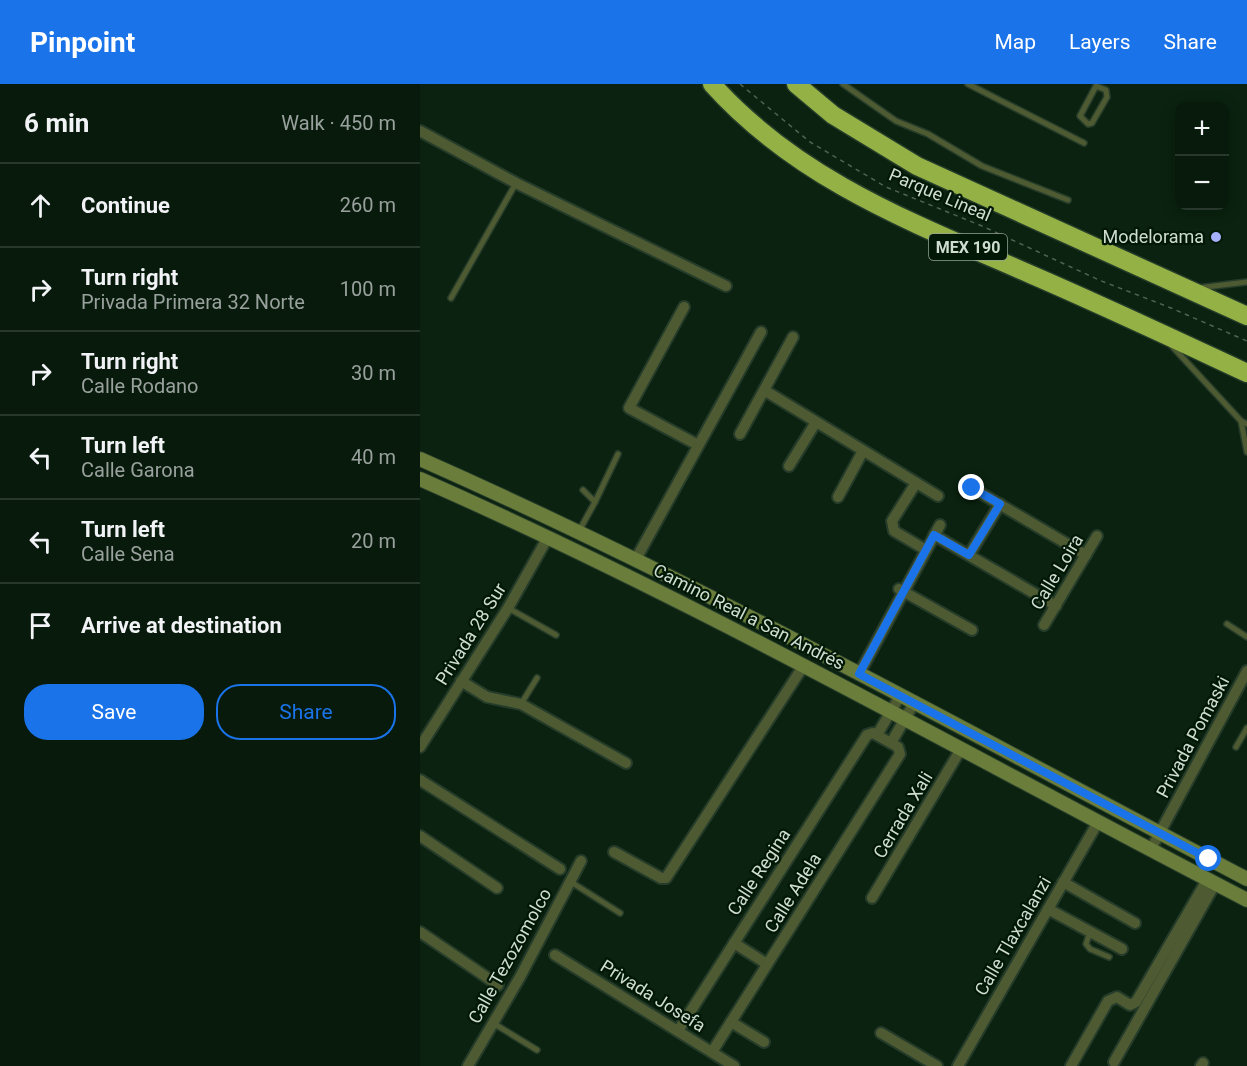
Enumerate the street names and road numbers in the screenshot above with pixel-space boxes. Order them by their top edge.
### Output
street label: Parque Lineal [886,164,994,225]
road number: MEX 190 [929,234,1007,260]
street label: Calle Loira [1026,530,1087,613]
street label: Camino Real a San Andrés [650,559,848,674]
street label: Privada 28 Sur [431,579,510,688]
street label: Privada Pomaski [1152,672,1233,801]
street label: Cerrada Xali [869,768,937,862]
street label: Calle Regina [723,824,794,919]
street label: Calle Adela [760,849,825,936]
street label: Calle Tlaxcalanzi [970,872,1055,999]
street label: Calle Tezozomolco [464,884,555,1027]
street label: Privada Josefa [597,955,710,1036]

